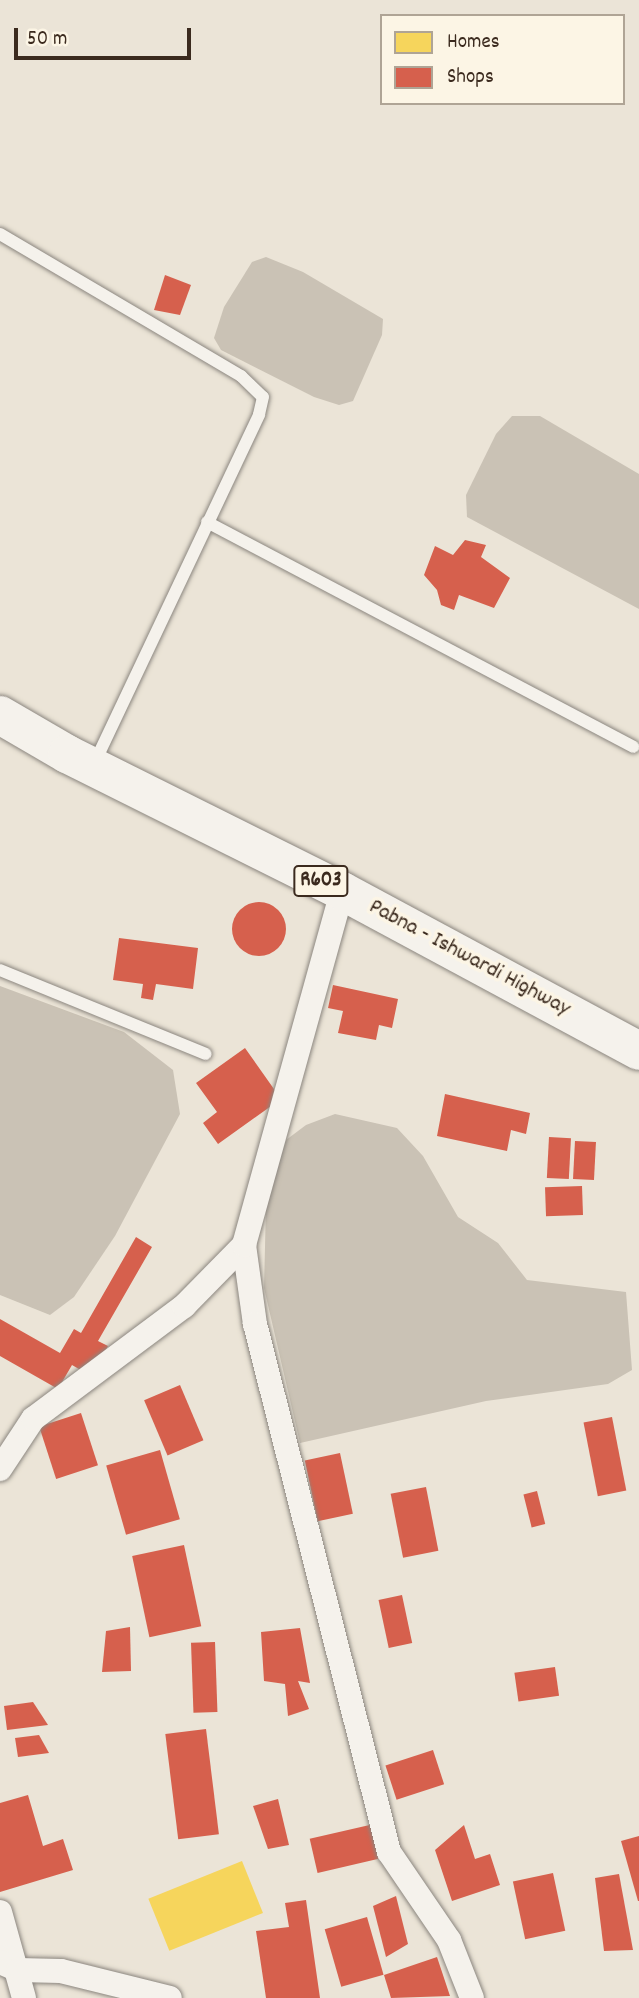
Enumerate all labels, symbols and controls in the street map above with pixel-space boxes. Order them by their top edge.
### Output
scale bar [18,14,194,58]
legend [380,14,625,105]
text: 50 m [27,25,67,55]
text: Homes [447,28,500,58]
text: Shops [447,63,494,93]
road number: R603 [293,864,349,898]
street label: Pabna - Ishwardi Highway [364,894,574,1024]

